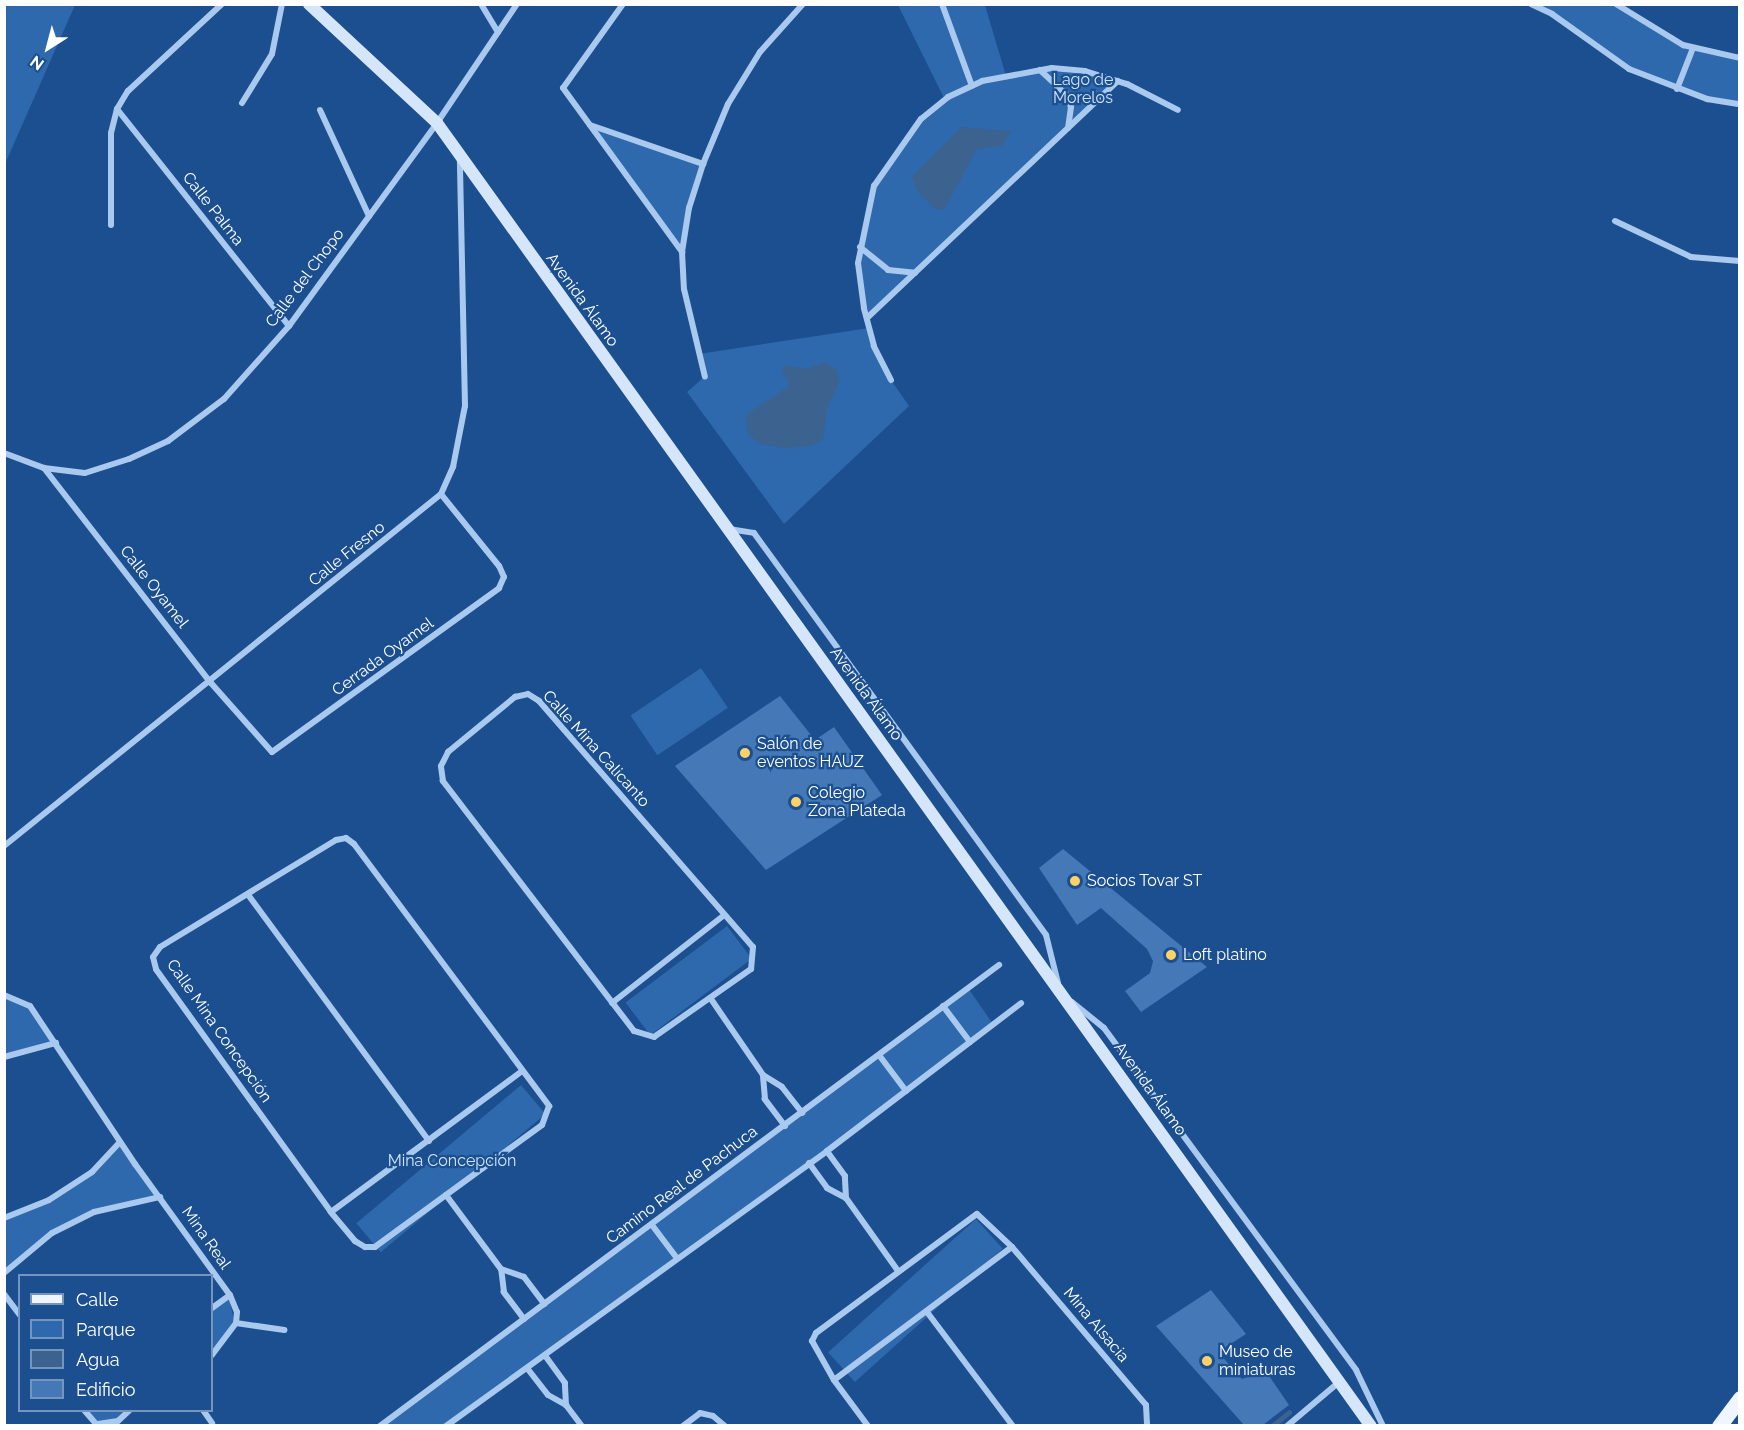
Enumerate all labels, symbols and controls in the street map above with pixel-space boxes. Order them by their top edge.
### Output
north arrow [18,18,78,78]
text: N [27,52,48,74]
park label: Lago de Morelos [1053,70,1113,108]
street label: Calle Palma [178,168,248,250]
street label: Calle del Chopo [262,225,348,331]
street label: Avenida Álamo [541,249,623,351]
street label: Calle Fresno [305,518,389,590]
street label: Calle Oyamel [116,542,192,632]
street label: Cerrada Oyamel [329,614,437,700]
street label: Avenida Álamo [825,643,907,745]
street label: Calle Mina Calicanto [538,687,654,811]
place label: Salón de eventos HAUZ [757,734,864,772]
marker: Salón de eventos HAUZ [738,746,752,760]
place label: Colegio Zona Plateda [808,783,906,821]
marker: Colegio Zona Plateda [789,795,803,809]
place label: Socios Tovar ST [1087,871,1203,891]
marker: Socios Tovar ST [1068,874,1082,888]
place label: Loft platino [1183,945,1267,965]
marker: Loft platino [1164,948,1178,962]
street label: Calle Mina Concepción [162,956,276,1106]
street label: Avenida Álamo [1109,1038,1191,1140]
street label: Camino Real de Pachuca [602,1122,762,1248]
park label: Mina Concepción [388,1151,516,1171]
street label: Mina Real [177,1203,235,1273]
legend [18,1274,213,1412]
street label: Mina Alsacia [1059,1283,1133,1367]
text: Calle [76,1289,119,1310]
text: Parque [76,1319,135,1340]
place label: Museo de miniaturas [1219,1342,1296,1380]
text: Agua [76,1349,120,1370]
marker: Museo de miniaturas [1200,1354,1214,1368]
text: Edificio [76,1379,135,1400]

